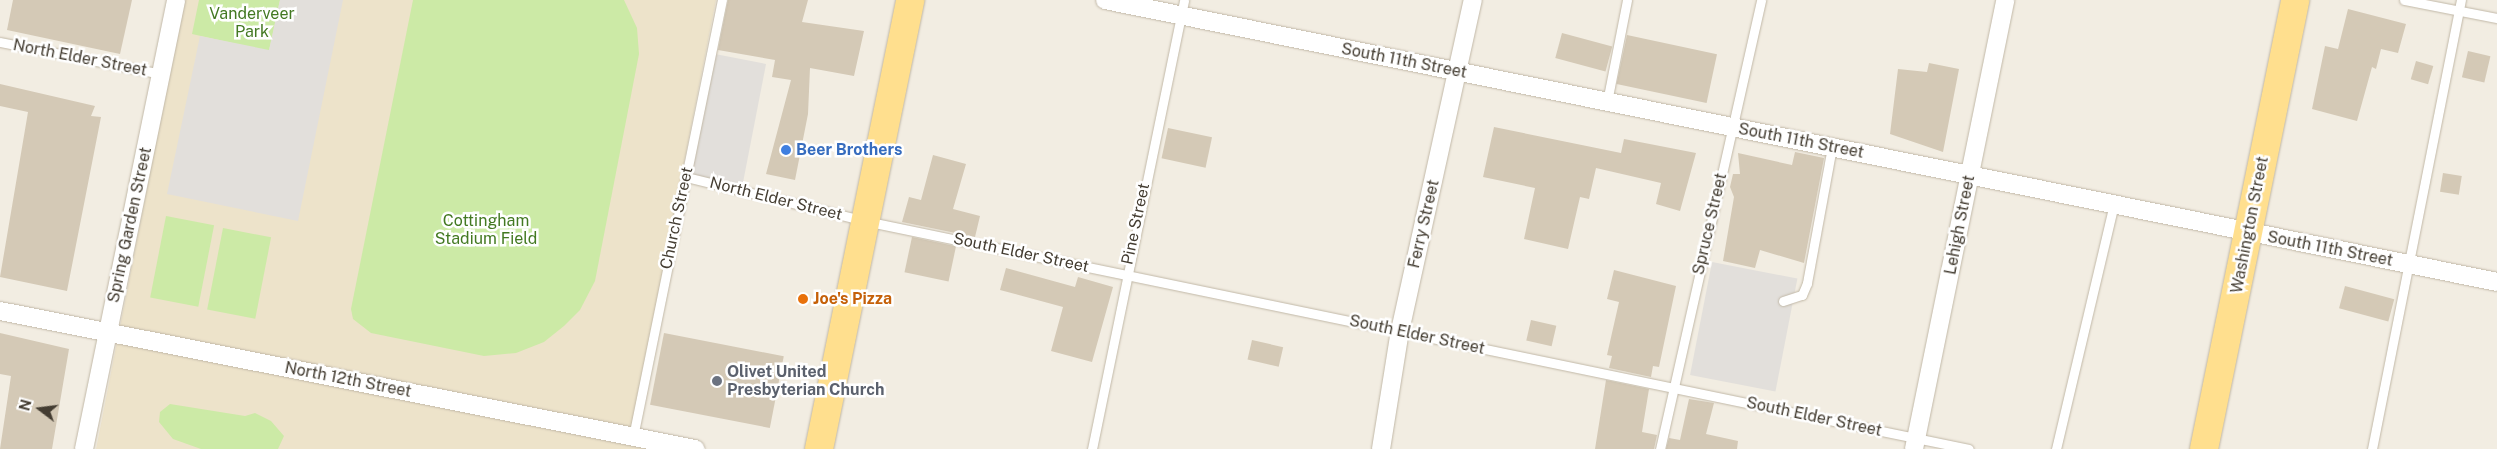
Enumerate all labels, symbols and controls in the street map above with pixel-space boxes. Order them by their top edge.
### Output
park label: Vanderveer Park [209,4,295,42]
street label: North Elder Street [11,36,149,80]
street label: South 11th Street [1340,39,1468,83]
street label: South 11th Street [1737,119,1865,163]
place label: Beer Brothers [796,140,903,160]
marker: Beer Brothers [780,144,792,156]
street label: Spring Garden Street [104,145,156,305]
street label: Washington Street [2227,155,2273,295]
street label: Church Street [657,165,697,271]
street label: Spruce Street [1689,171,1731,277]
street label: North Elder Street [708,173,844,225]
street label: Lehigh Street [1941,174,1979,276]
street label: Ferry Street [1404,178,1444,270]
street label: Pine Street [1118,181,1154,267]
park label: Cottingham Stadium Field [435,211,537,249]
street label: South 11th Street [2266,227,2394,271]
street label: South Elder Street [952,229,1090,277]
place label: Joe's Pizza [813,289,892,309]
marker: Joe's Pizza [797,293,809,305]
street label: South Elder Street [1348,311,1486,359]
street label: North 12th Street [283,358,413,402]
place label: Olivet United Presbyterian Church [727,362,884,400]
marker: Olivet United Presbyterian Church [711,375,723,387]
north arrow [15,384,65,434]
street label: South Elder Street [1745,393,1883,441]
text: N [16,398,35,412]

